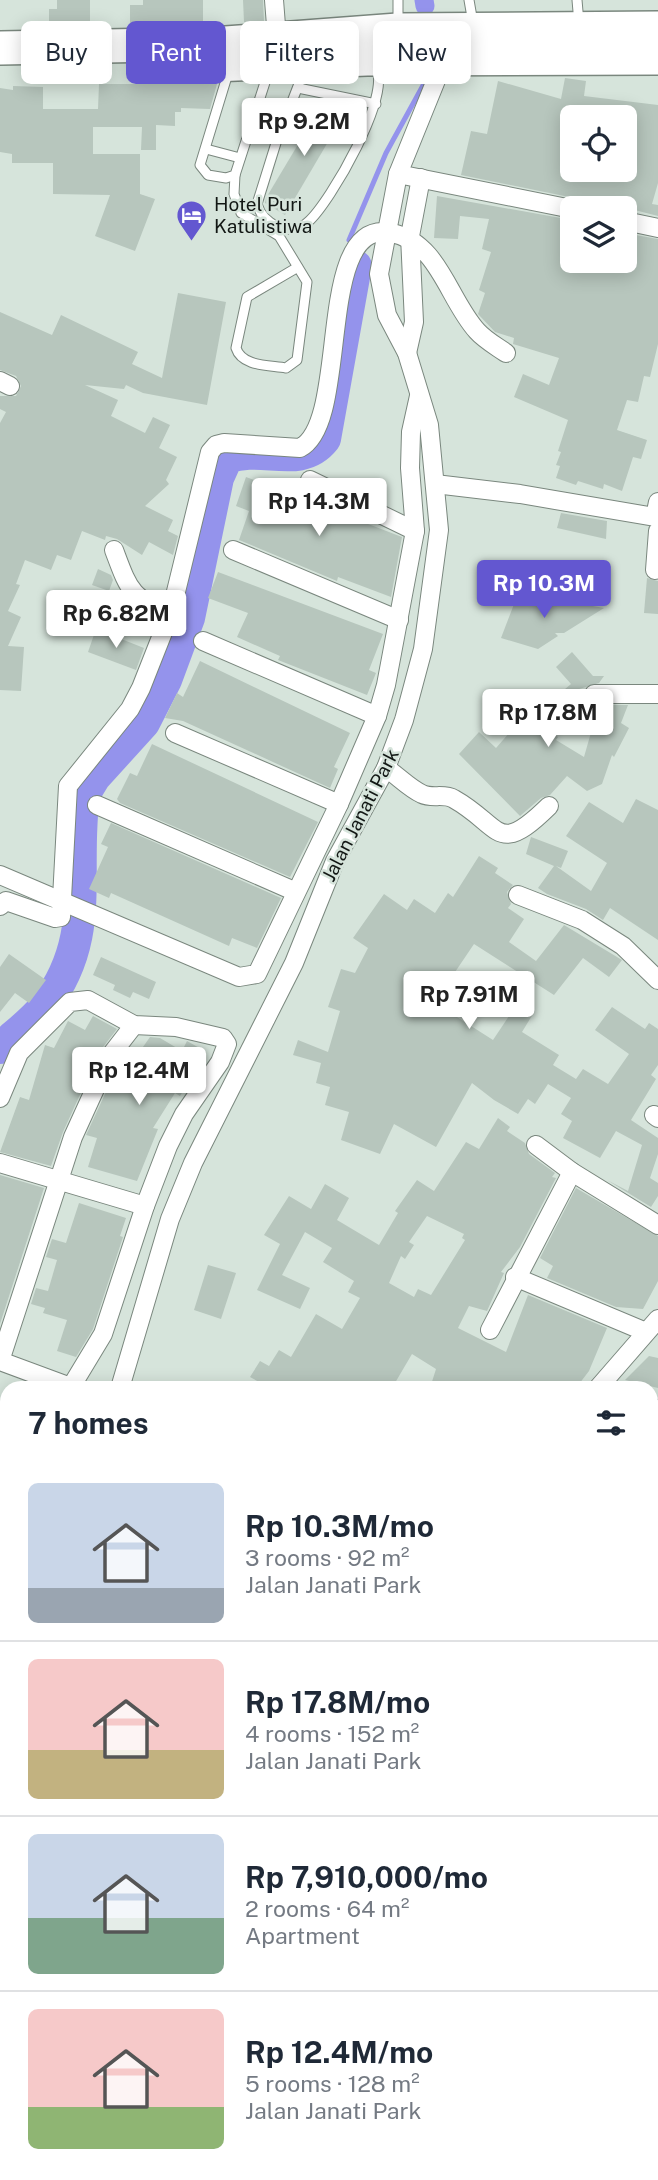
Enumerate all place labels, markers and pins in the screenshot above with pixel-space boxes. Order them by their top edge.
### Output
pin: Rp 9.2M [239,99,369,158]
place label: Hotel Puri Katulistiwa [214,193,312,237]
hotel icon: Hotel Puri Katulistiwa [174,198,208,242]
pin: Rp 14.3M [247,478,391,538]
pin: Rp 10.3M [472,560,616,620]
pin: Rp 6.82M [44,590,188,650]
pin: Rp 17.8M [476,690,620,749]
pin: Rp 7.91M [397,972,541,1031]
pin: Rp 12.4M [67,1048,211,1107]

